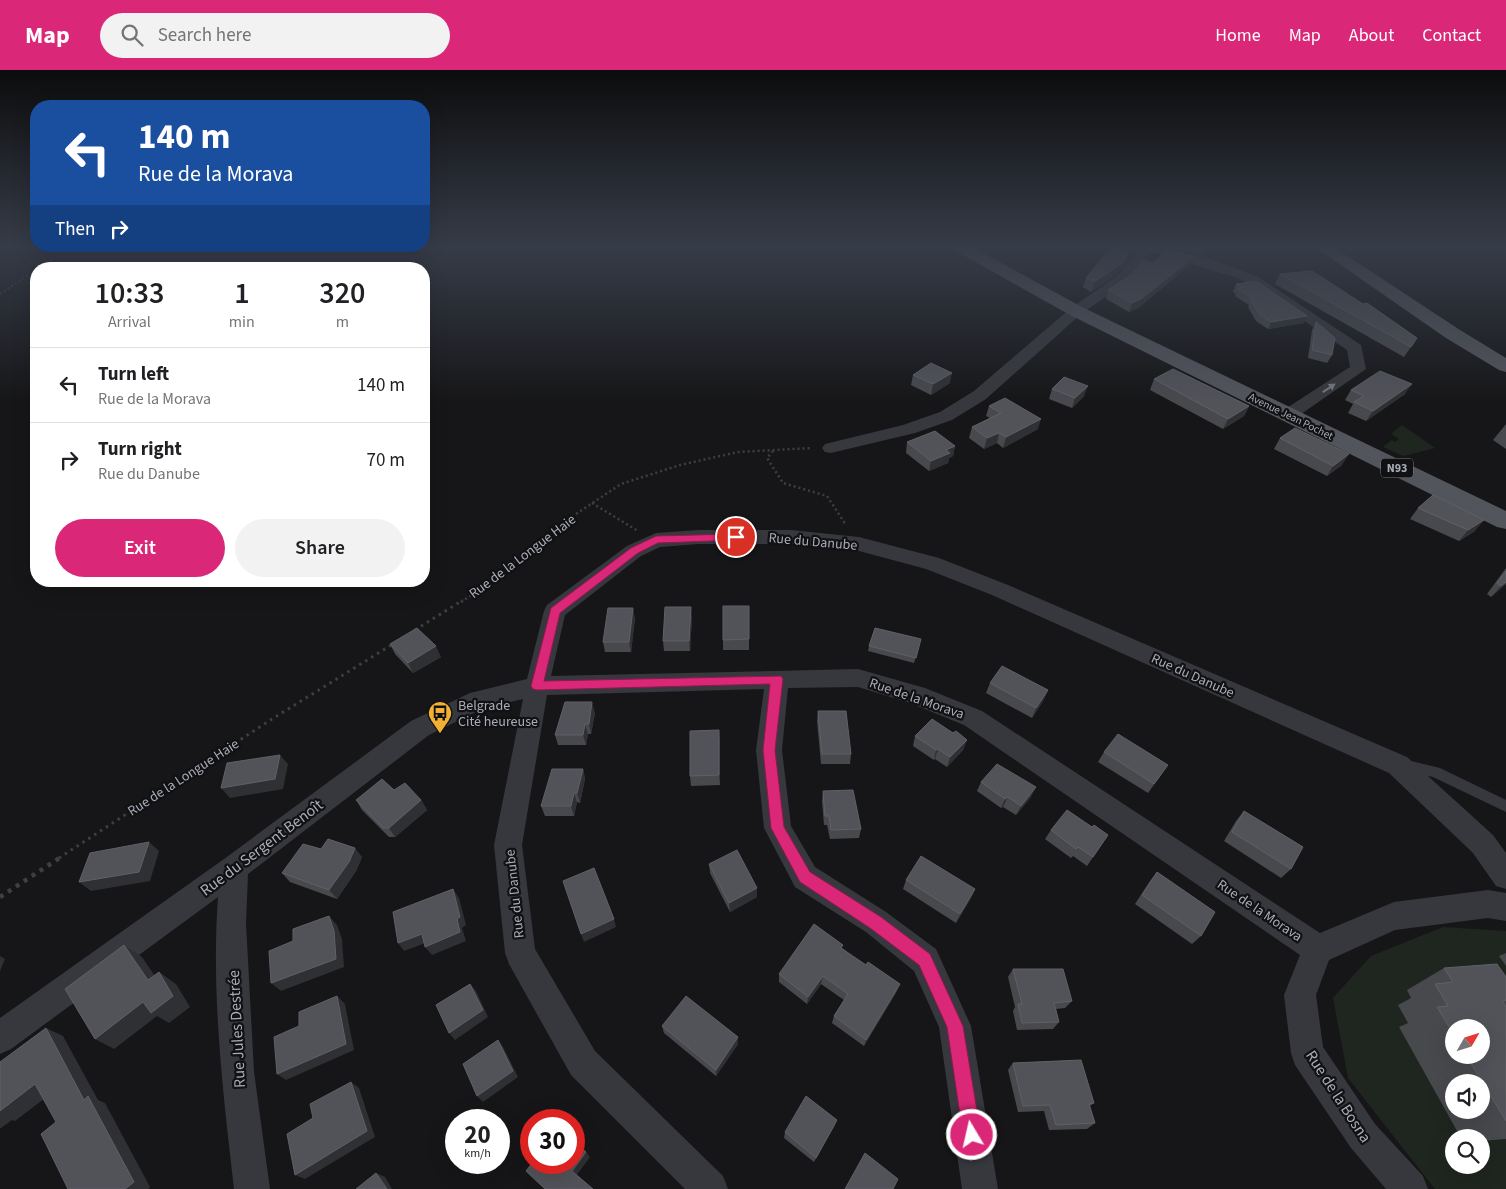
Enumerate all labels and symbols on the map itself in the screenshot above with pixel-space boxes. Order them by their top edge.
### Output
one-way arrow [1322,383,1336,393]
street label: Avenue Jean Pochet [1246,389,1336,444]
road number: N93 [1381,458,1413,478]
street label: Rue de la Longue Haie [465,510,580,604]
pin [715,516,757,558]
street label: Rue du Danube [768,528,858,556]
street label: Rue du Danube [1148,649,1237,703]
street label: Rue de la Morava [867,673,967,725]
place label: Belgrade Cité heureuse [458,696,538,732]
bus stop icon: Belgrade Cité heureuse [427,700,453,734]
street label: Rue de la Longue Haie [124,734,243,821]
street label: Rue du Sergent Benoît [196,794,328,901]
street label: Rue du Danube [500,848,530,939]
street label: Rue de la Morava [1213,875,1306,947]
street label: Rue Jules Destrée [223,969,251,1088]
north arrow [1445,1019,1490,1064]
street label: Rue de la Bosna [1300,1046,1376,1147]
position arrow [945,1108,997,1160]
speed limit sign: 30 [520,1109,585,1174]

